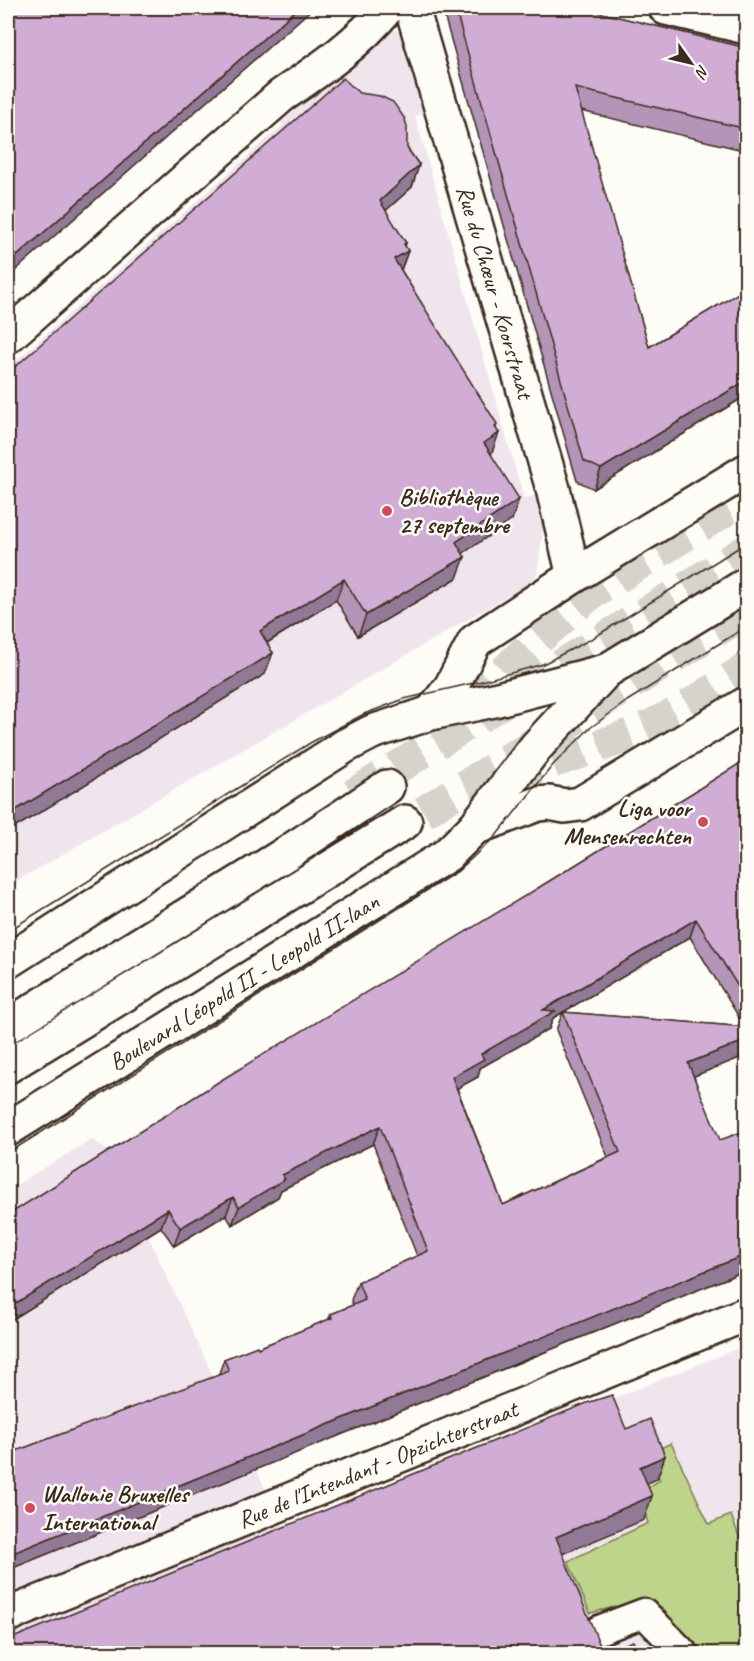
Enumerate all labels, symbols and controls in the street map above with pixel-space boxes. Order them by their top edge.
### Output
north arrow [661,33,721,93]
text: N [690,61,714,83]
street label: Rue du Chœur - Koorstraat [450,182,541,404]
place label: Bibliothèque 27 septembre [399,482,511,540]
marker: Bibliothèque 27 septembre [380,504,394,518]
place label: Liga voor Mensenrechten [564,793,693,851]
marker: Liga voor Mensenrechten [696,815,710,829]
street label: Boulevard Léopold II - Leopold II-laan [103,886,385,1077]
street label: Rue de l'Intendant - Opzichterstraat [233,1393,524,1535]
place label: Wallonie Bruxelles International [42,1479,191,1537]
marker: Wallonie Bruxelles International [23,1501,37,1515]

